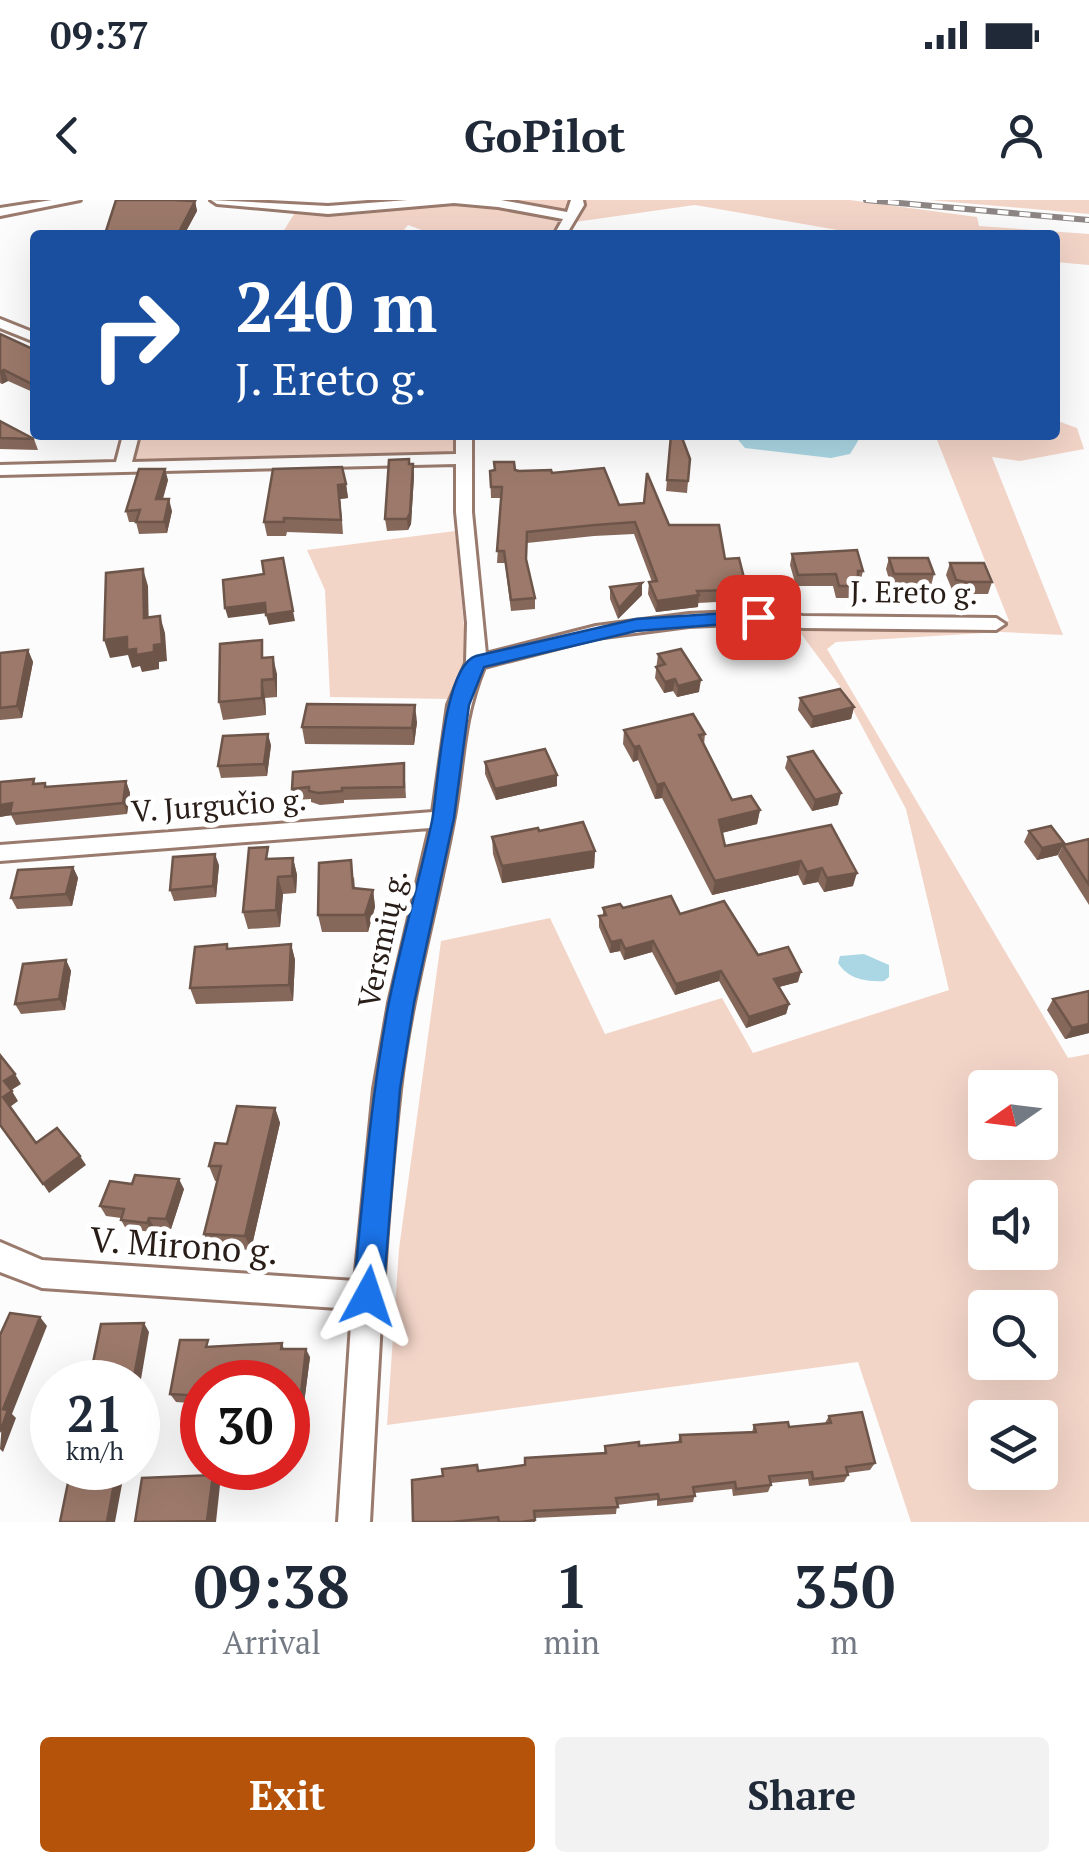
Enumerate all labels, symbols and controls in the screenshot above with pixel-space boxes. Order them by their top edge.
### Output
text: 09:37 [50,10,149,60]
text: GoPilot [464,105,625,165]
icon: back [40,108,95,163]
icon: person [994,108,1049,163]
text: 240 m [235,259,437,352]
icon: right [70,270,200,400]
text: J. Ereto g. [235,348,427,408]
street label: J. Ereto g. [850,571,978,613]
pin [716,575,801,660]
icon: arrive [731,590,786,645]
street label: V. Jurgučio g. [130,779,308,831]
street label: Versmių g. [348,866,416,1012]
north arrow [968,1070,1058,1160]
map controls [968,1070,1058,1490]
button: sound [968,1180,1058,1270]
street label: V. Mirono g. [88,1215,280,1275]
position arrow [316,1244,420,1348]
button: search [968,1290,1058,1380]
speed limit sign: 30 [180,1360,310,1490]
text: 21 [67,1380,123,1446]
button: layers [968,1400,1058,1490]
text: km/h [66,1434,124,1467]
text: 09:38 [194,1546,350,1625]
text: 1 [555,1546,589,1625]
text: 350 [794,1546,895,1625]
text: Arrival [223,1621,321,1663]
text: min [544,1621,600,1663]
text: m [831,1621,858,1663]
button: Exit [40,1737,535,1852]
button: Share [555,1737,1049,1852]

